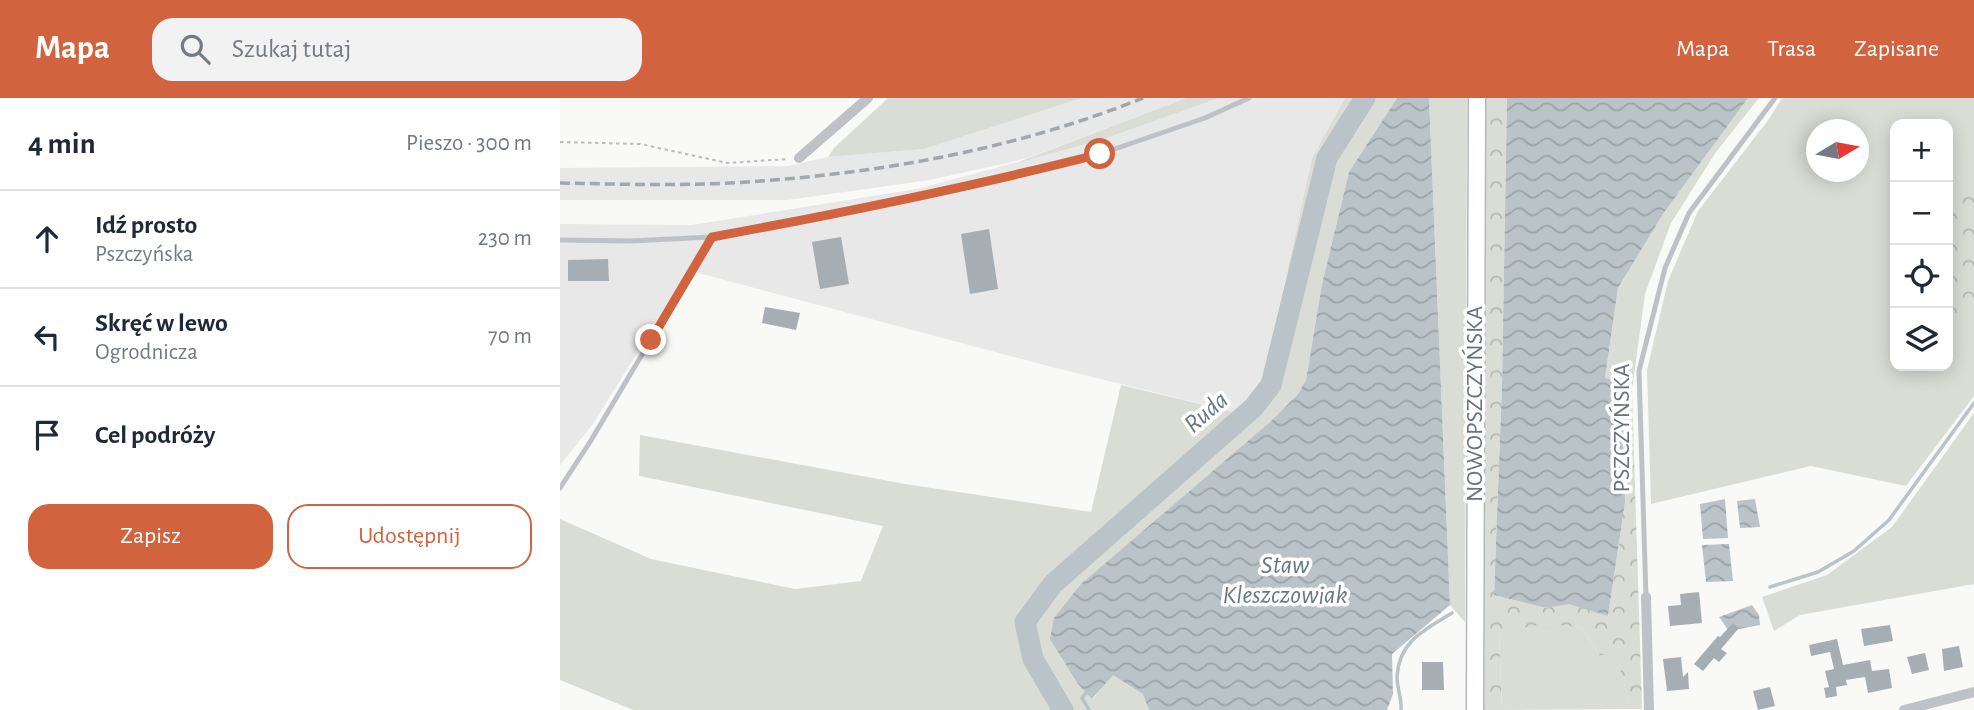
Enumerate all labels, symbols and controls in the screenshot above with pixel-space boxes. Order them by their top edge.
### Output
search box [152,18,642,81]
icon: search [176,30,214,68]
text: Mapa [35,32,110,65]
text: Szukaj tutaj [232,36,351,62]
text: Mapa [1676,37,1729,61]
text: Trasa [1767,37,1816,61]
text: Zapisane [1854,37,1939,61]
north arrow [1806,119,1869,182]
map controls [1890,119,1953,371]
button: + [1890,119,1953,182]
text: 4 min [28,129,96,159]
text: Pieszo · 300 m [406,132,532,155]
route start [1084,138,1115,169]
button: − [1890,182,1953,245]
text: Idź prosto [95,212,197,238]
icon: ahead [28,220,66,258]
text: 230 m [478,227,532,250]
text: Pszczyńska [95,243,193,266]
button: locate [1890,245,1953,308]
street label: NOWOPSZCZYŃSKA [1461,306,1487,502]
button: layers [1890,308,1953,371]
text: Skręć w lewo [95,310,228,336]
icon: left [28,318,66,356]
route end [635,324,666,355]
text: 70 m [488,325,532,348]
text: Ogrodnicza [95,341,198,364]
street label: PSZCZYŃSKA [1608,363,1634,493]
water label: Ruda [1179,386,1233,438]
icon: arrive [28,416,66,454]
text: Cel podróży [95,422,215,448]
button: Zapisz [28,504,273,569]
button: Udostępnij [287,504,532,569]
water label: Staw Kleszczowiak [1222,552,1348,608]

